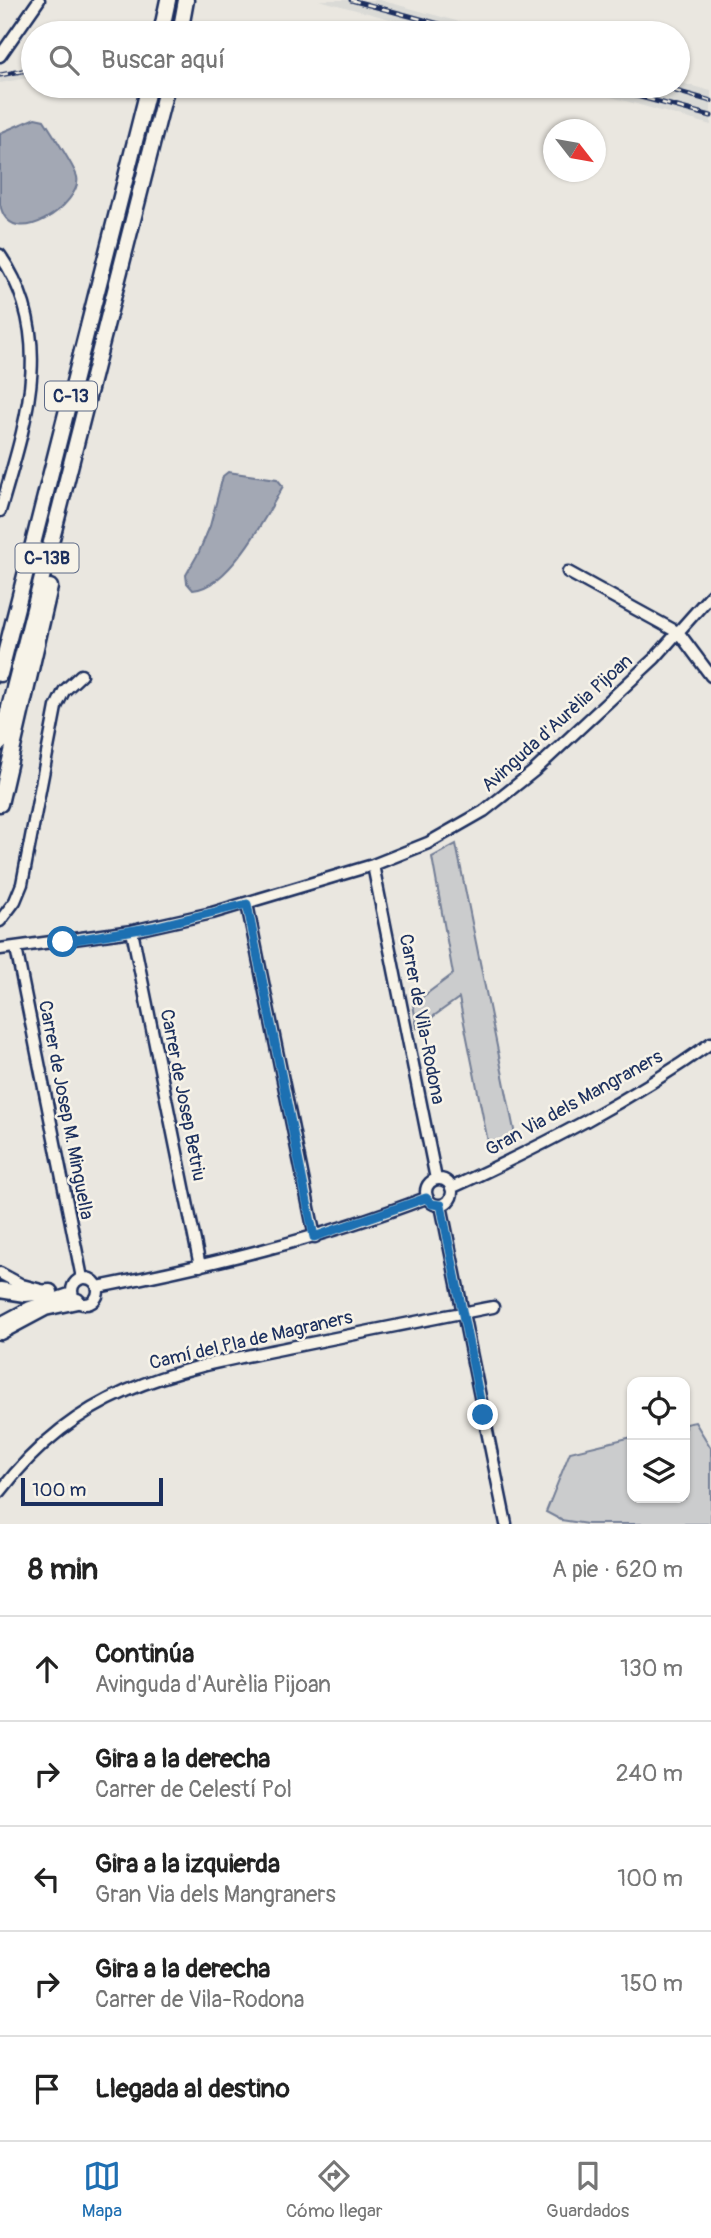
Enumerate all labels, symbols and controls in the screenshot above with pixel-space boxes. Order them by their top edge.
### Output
search box [21,21,690,98]
icon: search [45,41,83,79]
text: Buscar aquí [101,44,225,76]
north arrow [543,119,606,182]
road number: C-13 [45,382,97,410]
road number: C-13B [16,544,78,572]
street label: Avinguda d'Aurèlia Pijoan [477,649,637,797]
route start [47,926,78,957]
street label: Carrer de Vila-Rodona [394,932,450,1106]
street label: Carrer de Josep M. Minguella [33,998,99,1222]
street label: Carrer de Josep Betriu [155,1007,211,1183]
street label: Gran Via dels Mangraners [481,1044,667,1162]
street label: Camí del Pla de Magraners [147,1305,355,1375]
map controls [627,1377,690,1503]
button: locate [627,1377,690,1440]
route end [467,1399,498,1430]
button: layers [627,1440,690,1503]
scale bar [21,1475,163,1507]
text: 100 m [32,1478,86,1502]
text: 8 min [28,1551,98,1588]
text: A pie · 620 m [552,1555,683,1584]
text: Continúa [95,1638,194,1670]
icon: ahead [28,1650,66,1688]
text: 130 m [620,1654,683,1683]
text: Avinguda d'Aurèlia Pijoan [95,1670,331,1699]
text: Gira a la derecha [95,1743,270,1775]
icon: right [28,1755,66,1793]
text: 240 m [616,1759,683,1788]
text: Carrer de Celestí Pol [95,1775,292,1804]
text: Gira a la izquierda [95,1848,280,1880]
icon: left [28,1860,66,1898]
text: 100 m [617,1864,683,1893]
text: Gran Via dels Mangraners [95,1880,336,1909]
text: Gira a la derecha [95,1953,270,1985]
icon: right [28,1965,66,2003]
text: 150 m [620,1969,683,1998]
text: Carrer de Vila-Rodona [95,1985,304,2014]
icon: arrive [28,2070,66,2108]
text: Llegada al destino [95,2073,290,2105]
tab: Mapa [82,2157,122,2223]
tab: Cómo llegar [286,2157,383,2223]
tab: Guardados [546,2157,629,2223]

